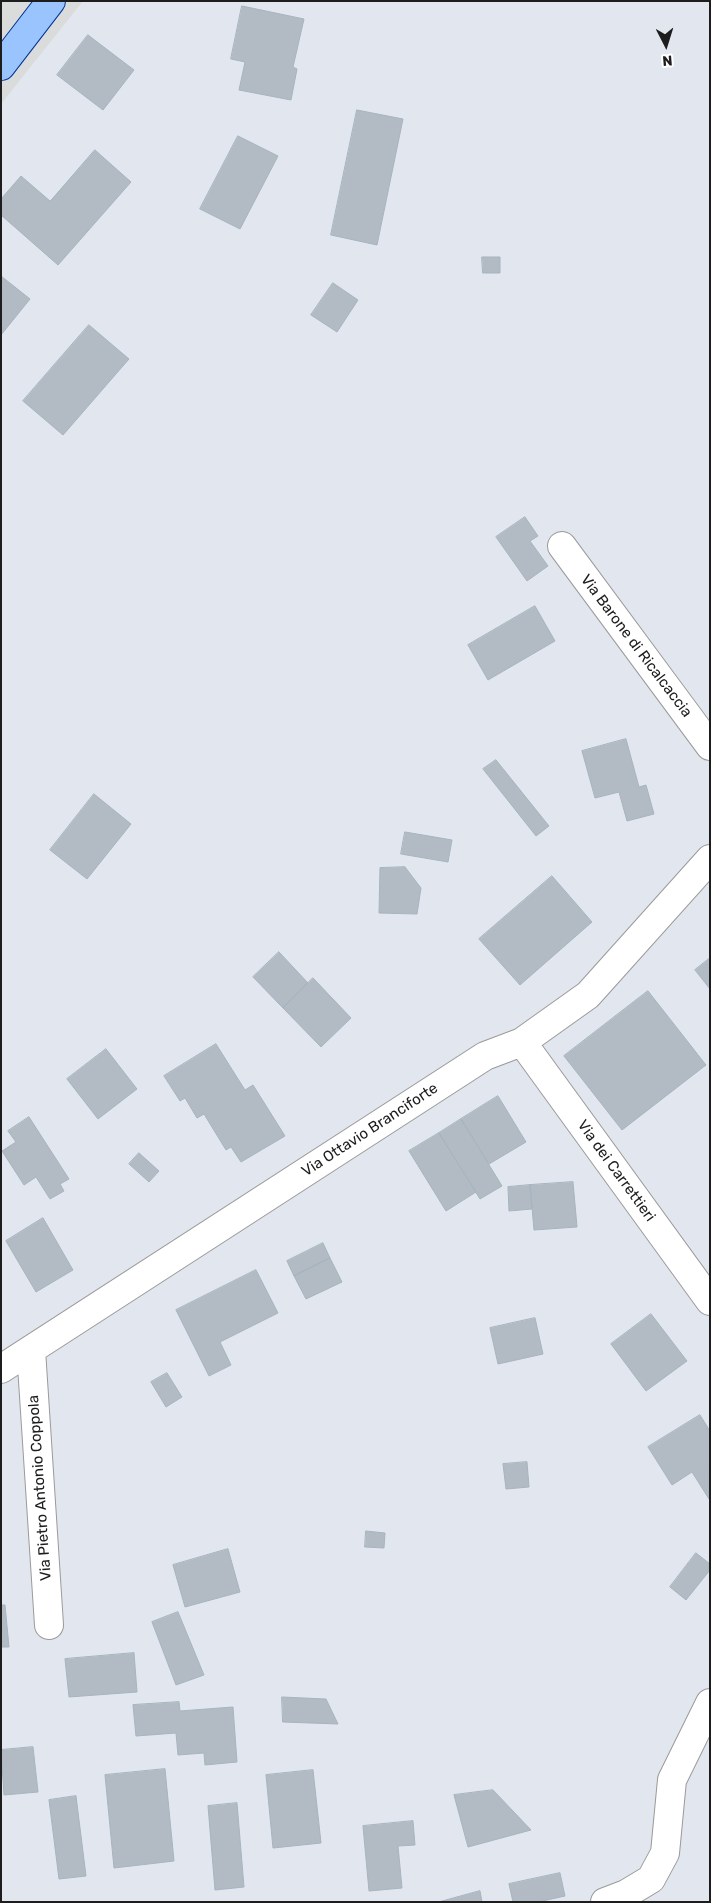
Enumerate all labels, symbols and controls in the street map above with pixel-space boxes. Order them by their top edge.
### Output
north arrow [641,20,691,70]
text: N [662,52,673,69]
street label: Via Barone di Ricalcaccia [576,571,696,721]
street label: Via Ottavio Branciforte [299,1079,441,1181]
street label: Via dei Carrettieri [573,1117,659,1225]
street label: Via Pietro Antonio Coppola [25,1394,55,1582]

